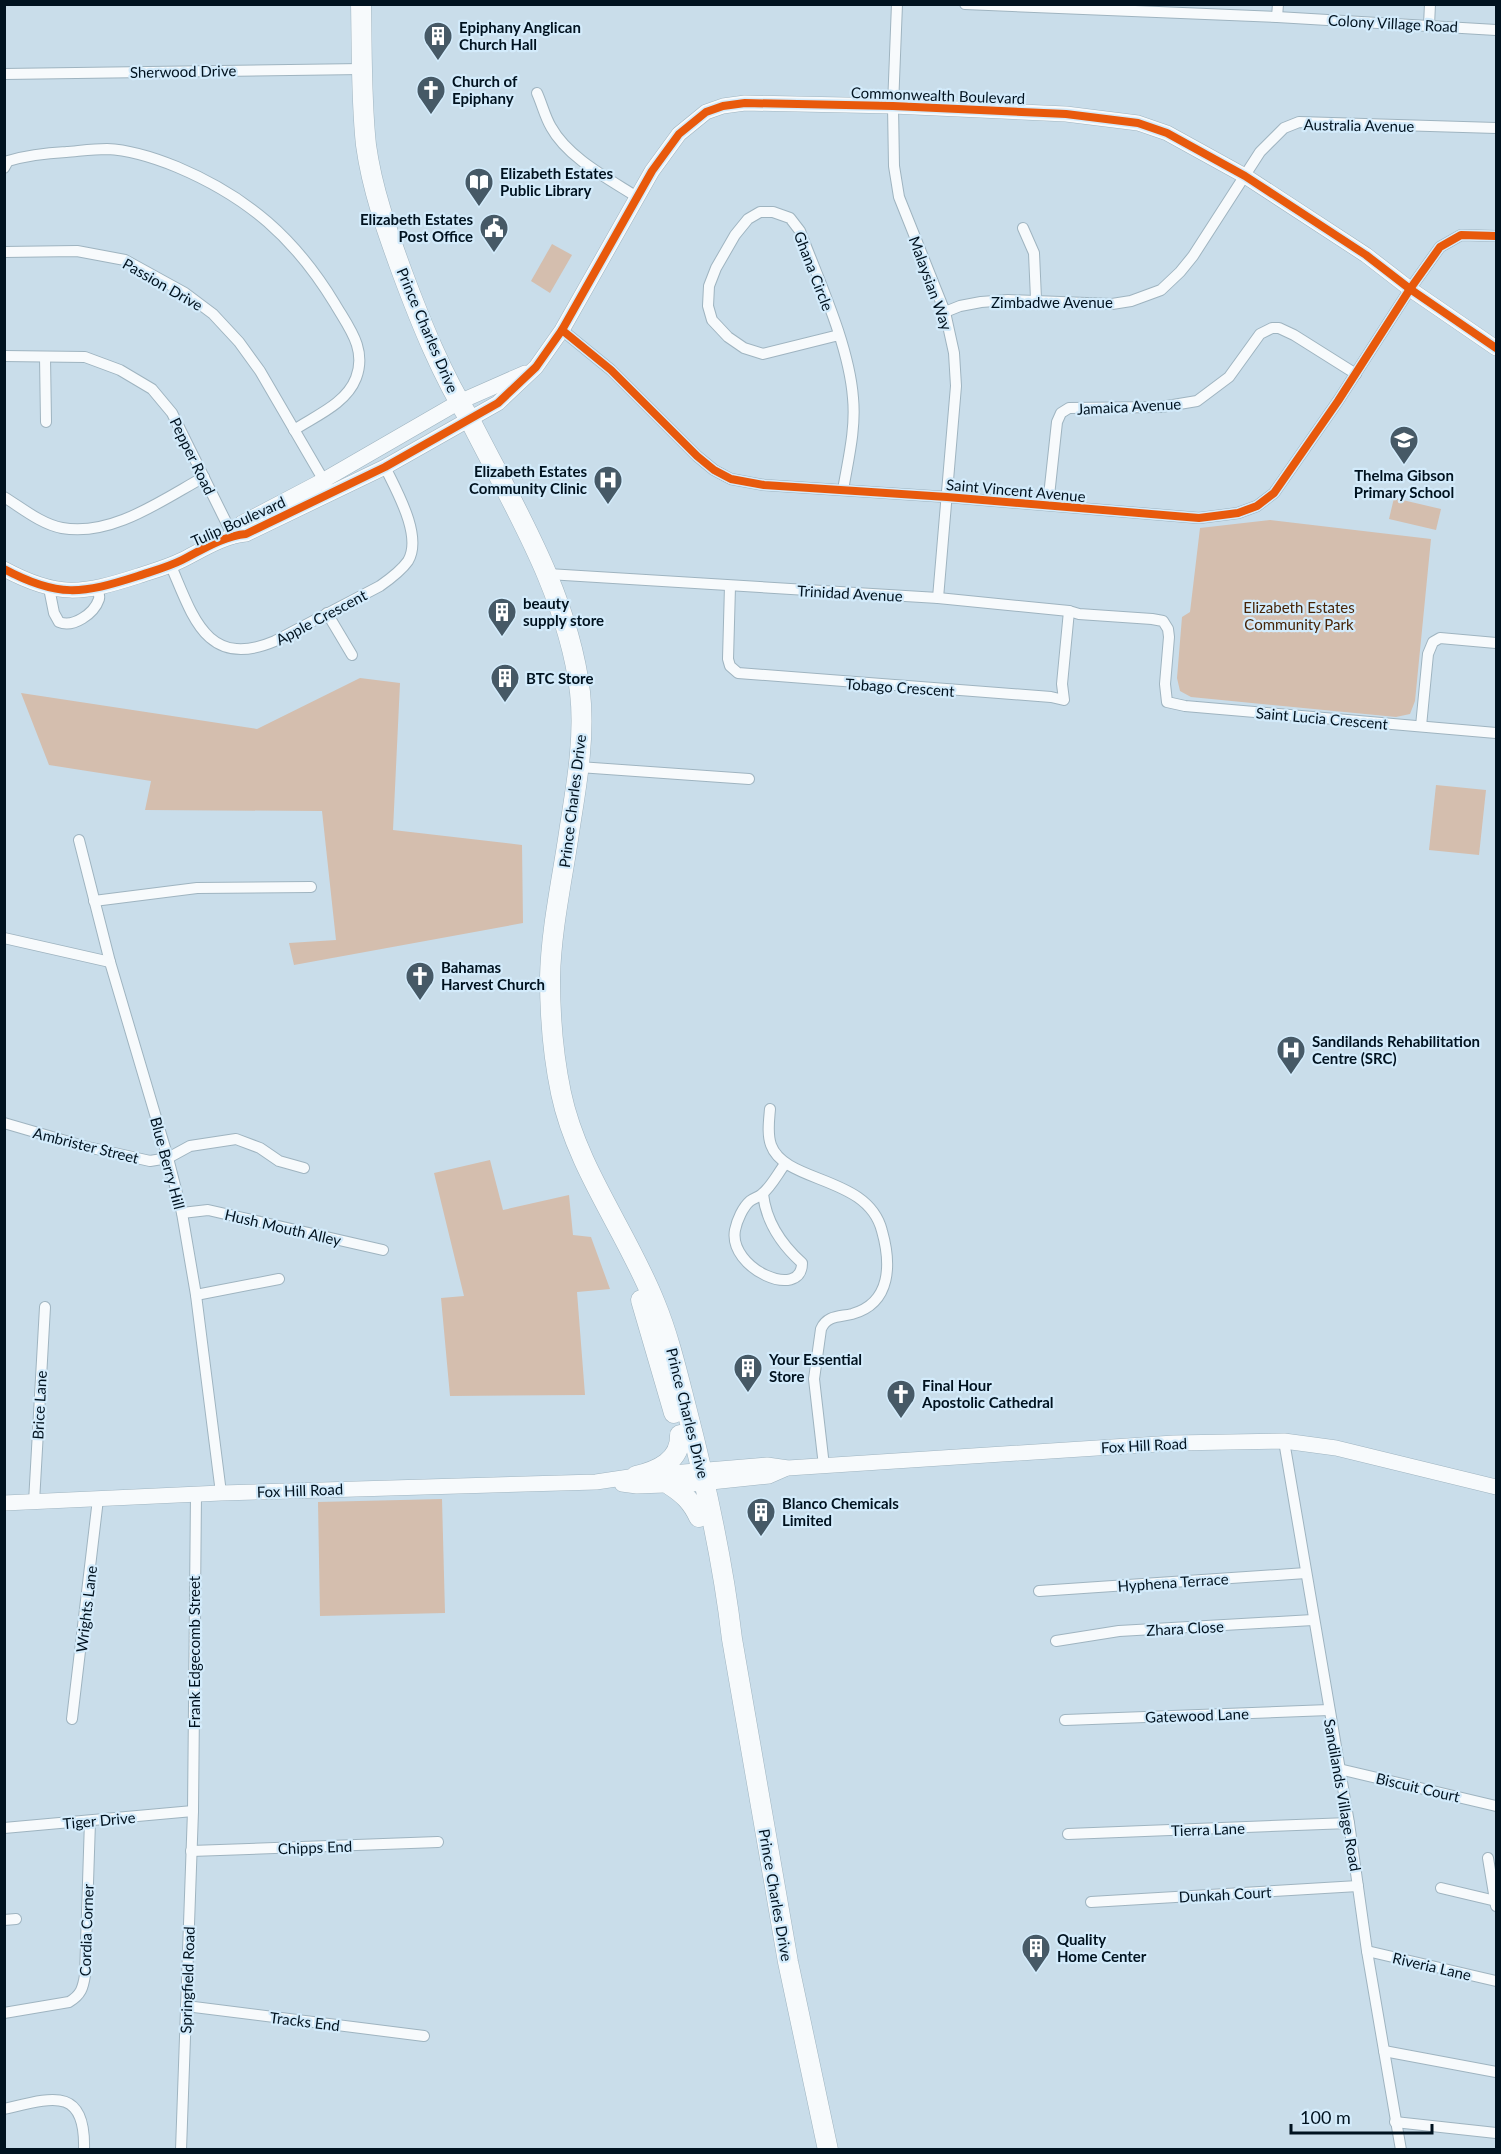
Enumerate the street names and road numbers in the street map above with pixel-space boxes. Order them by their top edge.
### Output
street label: Colony Village Road [1327,11,1459,35]
street label: Sherwood Drive [130,61,236,81]
street label: Commonwealth Boulevard [851,83,1025,107]
street label: Australia Avenue [1304,115,1415,135]
street label: Ghana Circle [791,229,837,313]
street label: Malaysian Way [906,233,956,333]
street label: Passion Drive [120,254,206,314]
street label: Prince Charles Drive [394,265,462,395]
street label: Zimbadwe Avenue [991,293,1113,311]
street label: Jamaica Avenue [1076,394,1182,418]
street label: Pepper Road [167,415,219,497]
street label: Saint Vincent Avenue [946,475,1086,505]
street label: Tulip Boulevard [188,492,288,550]
street label: Trinidad Avenue [797,581,903,605]
street label: Apple Crescent [272,585,370,649]
street label: Tobago Crescent [845,674,956,700]
street label: Saint Lucia Crescent [1255,703,1389,733]
street label: Prince Charles Drive [555,733,589,869]
street label: Blue Berry Hill [147,1115,189,1211]
street label: Ambrister Street [31,1123,141,1167]
street label: Hush Mouth Alley [223,1205,343,1249]
street label: Prince Charles Drive [663,1346,713,1480]
street label: Brice Lane [28,1370,50,1440]
street label: Fox Hill Road [1100,1434,1188,1456]
street label: Fox Hill Road [256,1479,344,1501]
street label: Wrights Lane [72,1565,100,1653]
street label: Hyphena Terrace [1117,1569,1229,1595]
street label: Frank Edgecomb Street [185,1575,203,1728]
street label: Zhara Close [1146,1617,1224,1639]
street label: Gatewood Lane [1145,1704,1249,1726]
street label: Sandilands Village Road [1321,1717,1365,1873]
street label: Biscuit Court [1374,1769,1462,1806]
street label: Tiger Drive [62,1808,136,1832]
street label: Tierra Lane [1171,1819,1245,1839]
street label: Prince Charles Drive [756,1827,797,1963]
street label: Chipps End [278,1837,352,1857]
street label: Cordia Corner [75,1883,97,1976]
street label: Dunkah Court [1178,1883,1272,1905]
street label: Springfield Road [176,1926,198,2034]
street label: Riveria Lane [1391,1948,1473,1984]
street label: Tracks End [269,2008,341,2034]

